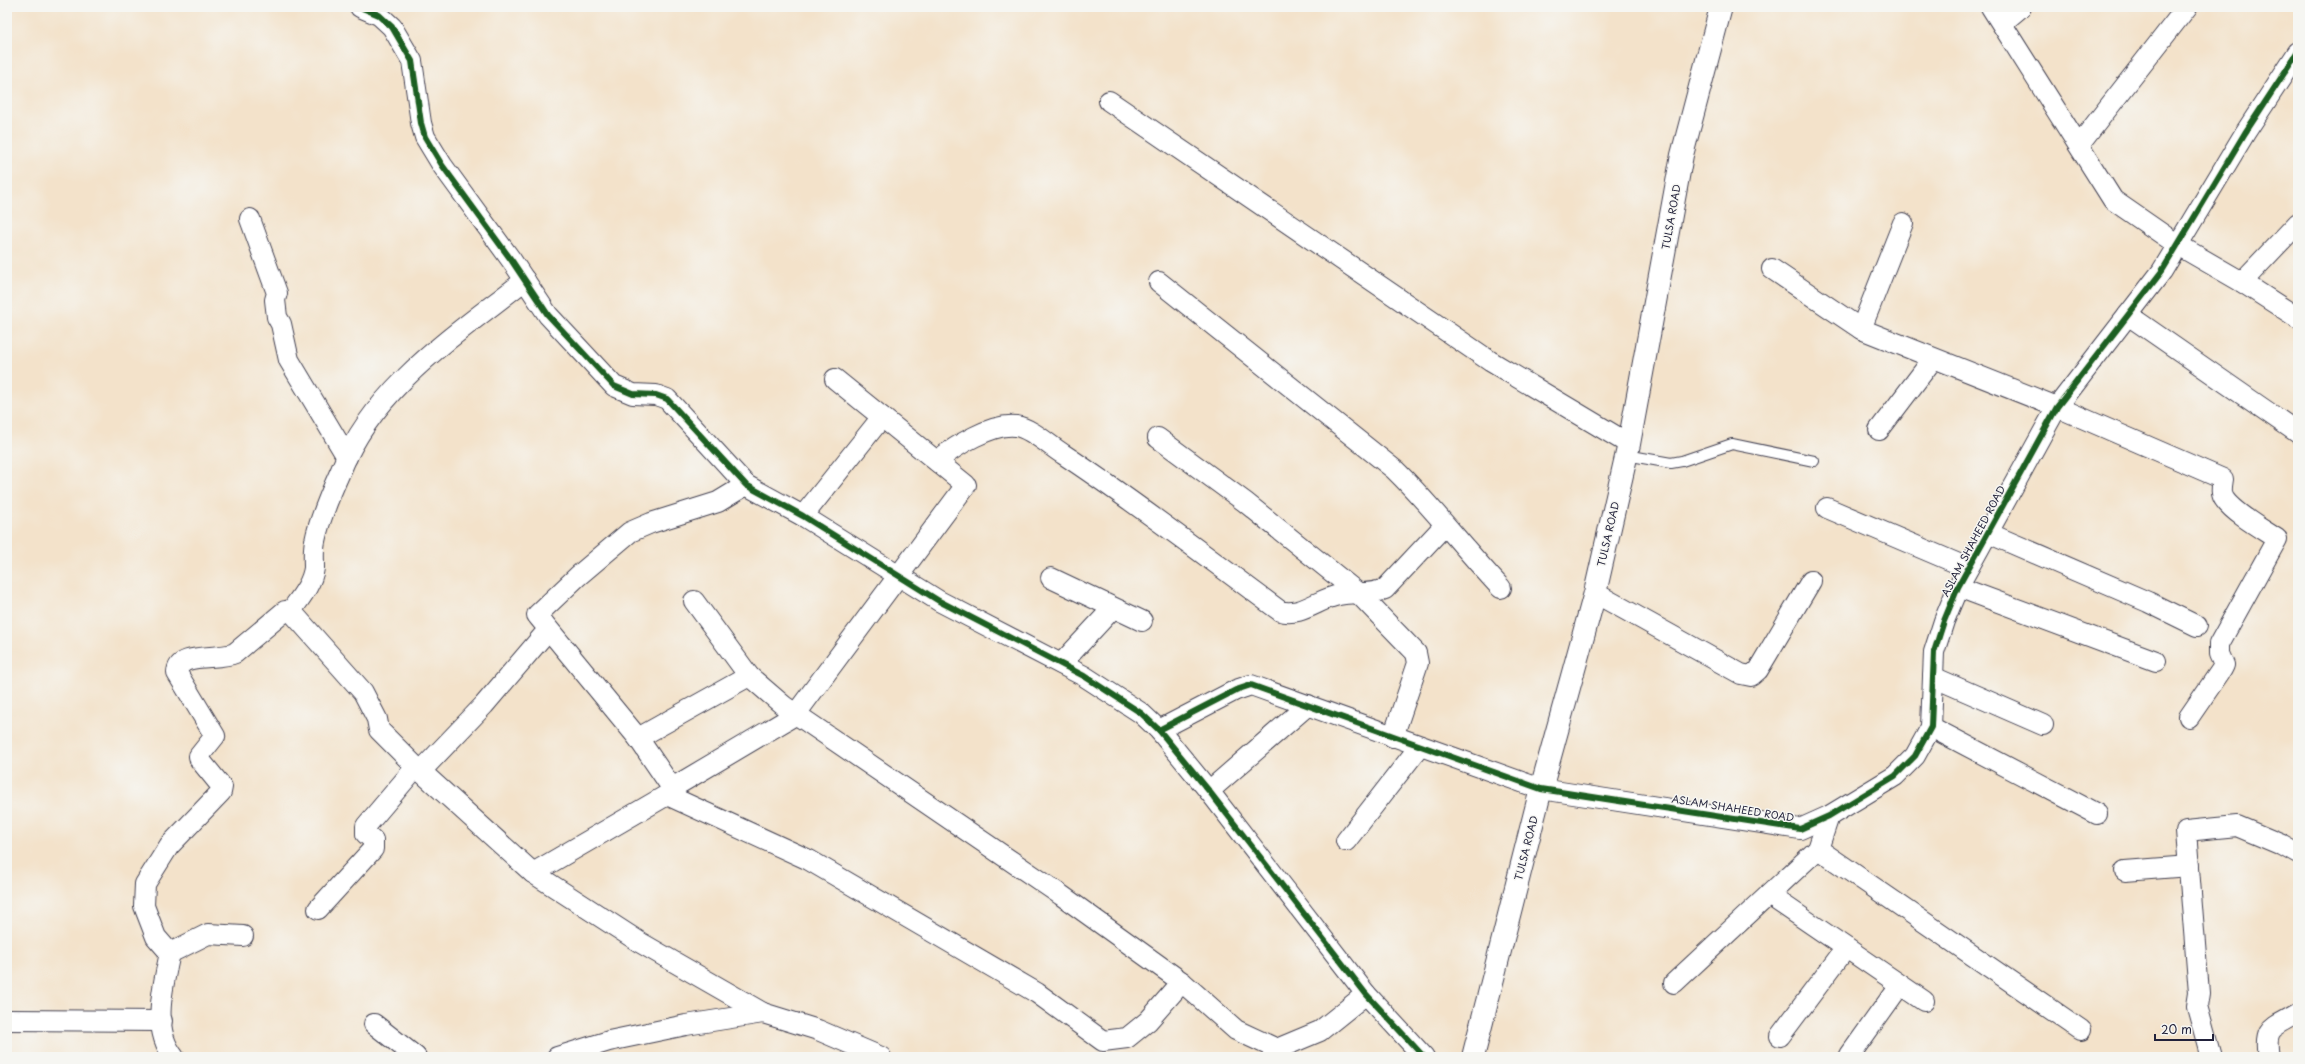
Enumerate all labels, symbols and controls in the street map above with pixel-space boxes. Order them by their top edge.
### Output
street label: TULSA ROAD [1657,183,1684,251]
street label: ASLAM SHAHEED ROAD [1937,483,2008,599]
street label: TULSA ROAD [1593,500,1622,568]
street label: ASLAM SHAHEED ROAD [1671,790,1795,825]
street label: TULSA ROAD [1510,814,1541,882]
scale bar [2155,1016,2213,1042]
text: 20 m [2161,1020,2192,1038]

